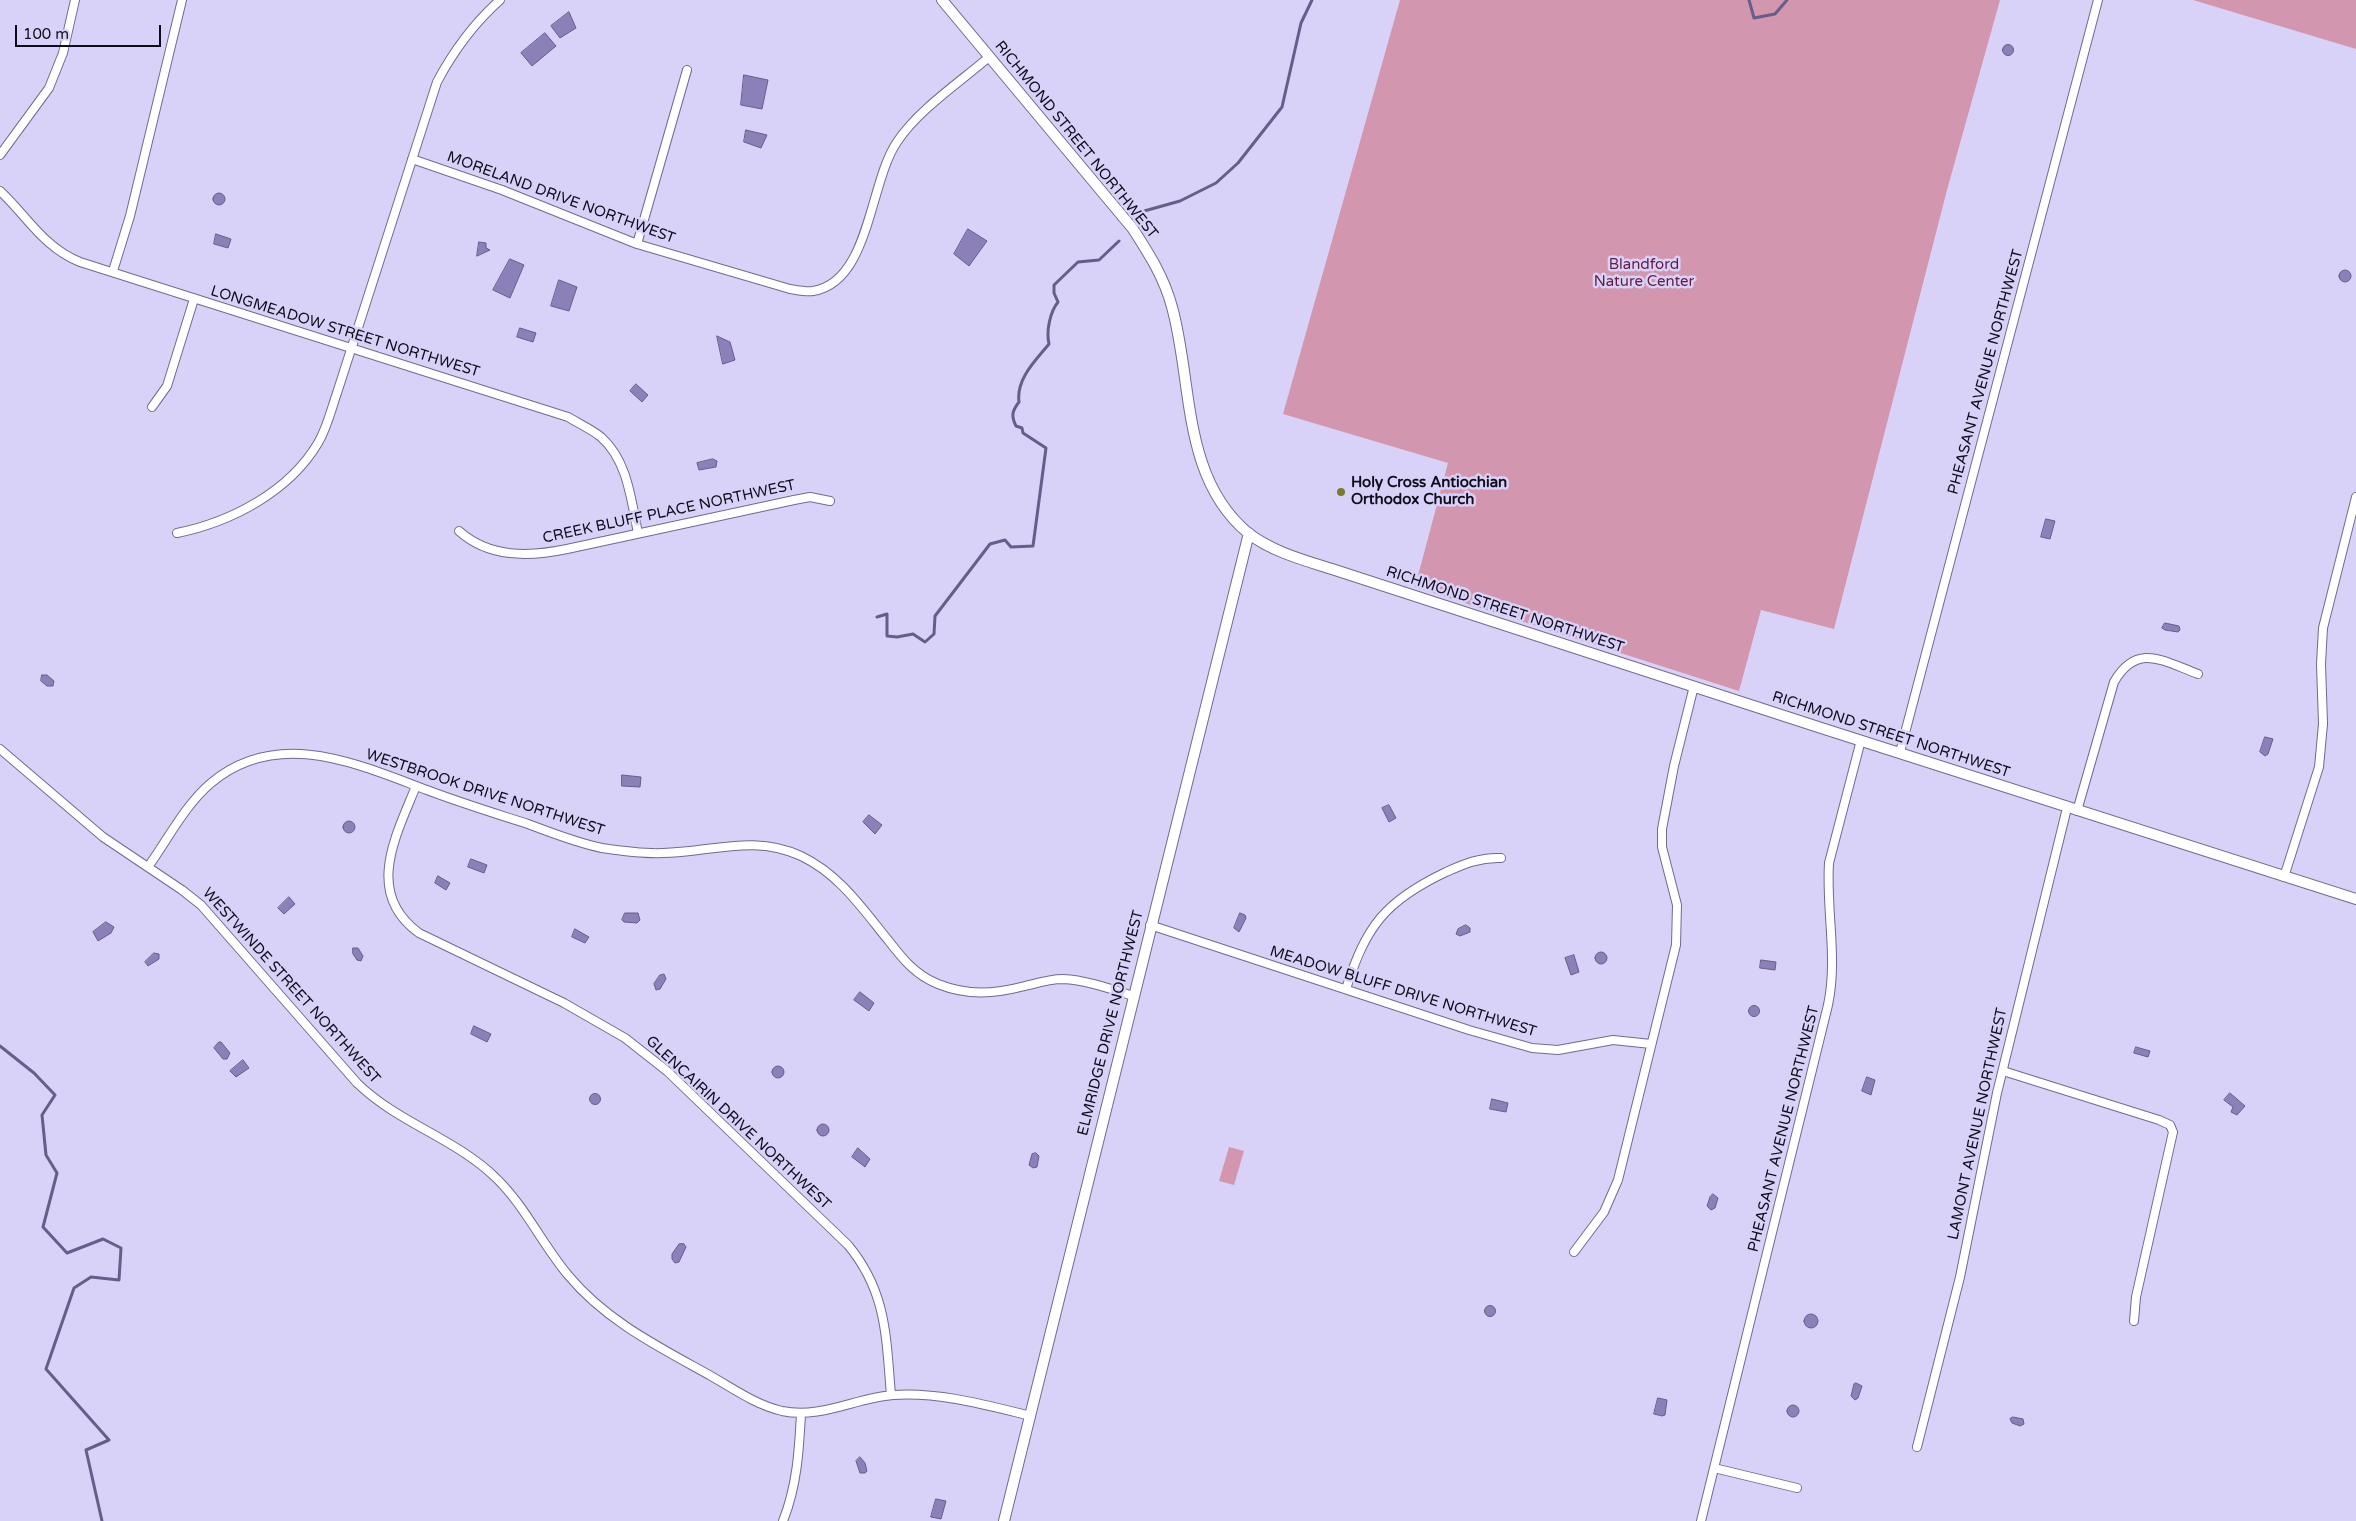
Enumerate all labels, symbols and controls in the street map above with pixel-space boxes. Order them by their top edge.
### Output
scale bar [18,15,164,47]
text: 100 m [23,25,69,43]
street label: RICHMOND STREET NORTHWEST [991,38,1161,242]
street label: MORELAND DRIVE NORTHWEST [444,148,678,248]
street label: PHEASANT AVENUE NORTHWEST [1945,247,2027,497]
park label: Blandford Nature Center [1594,256,1694,291]
street label: LONGMEADOW STREET NORTHWEST [208,282,482,382]
place label: Holy Cross Antiochian Orthodox Church [1351,474,1507,509]
street label: CREEK BLUFF PLACE NORTHWEST [541,476,797,548]
marker: Holy Cross Antiochian Orthodox Church [1335,486,1347,498]
street label: RICHMOND STREET NORTHWEST [1384,563,1626,657]
street label: RICHMOND STREET NORTHWEST [1770,688,2012,782]
street label: WESTBROOK DRIVE NORTHWEST [363,746,607,840]
street label: WESTWINDE STREET NORTHWEST [198,884,384,1088]
street label: ELMRIDGE DRIVE NORTHWEST [1074,908,1148,1138]
street label: MEADOW BLUFF DRIVE NORTHWEST [1267,943,1539,1041]
street label: PHEASANT AVENUE NORTHWEST [1745,1004,1823,1254]
street label: LAMONT AVENUE NORTHWEST [1945,1006,2011,1242]
street label: GLENCAIRIN DRIVE NORTHWEST [642,1032,834,1214]

